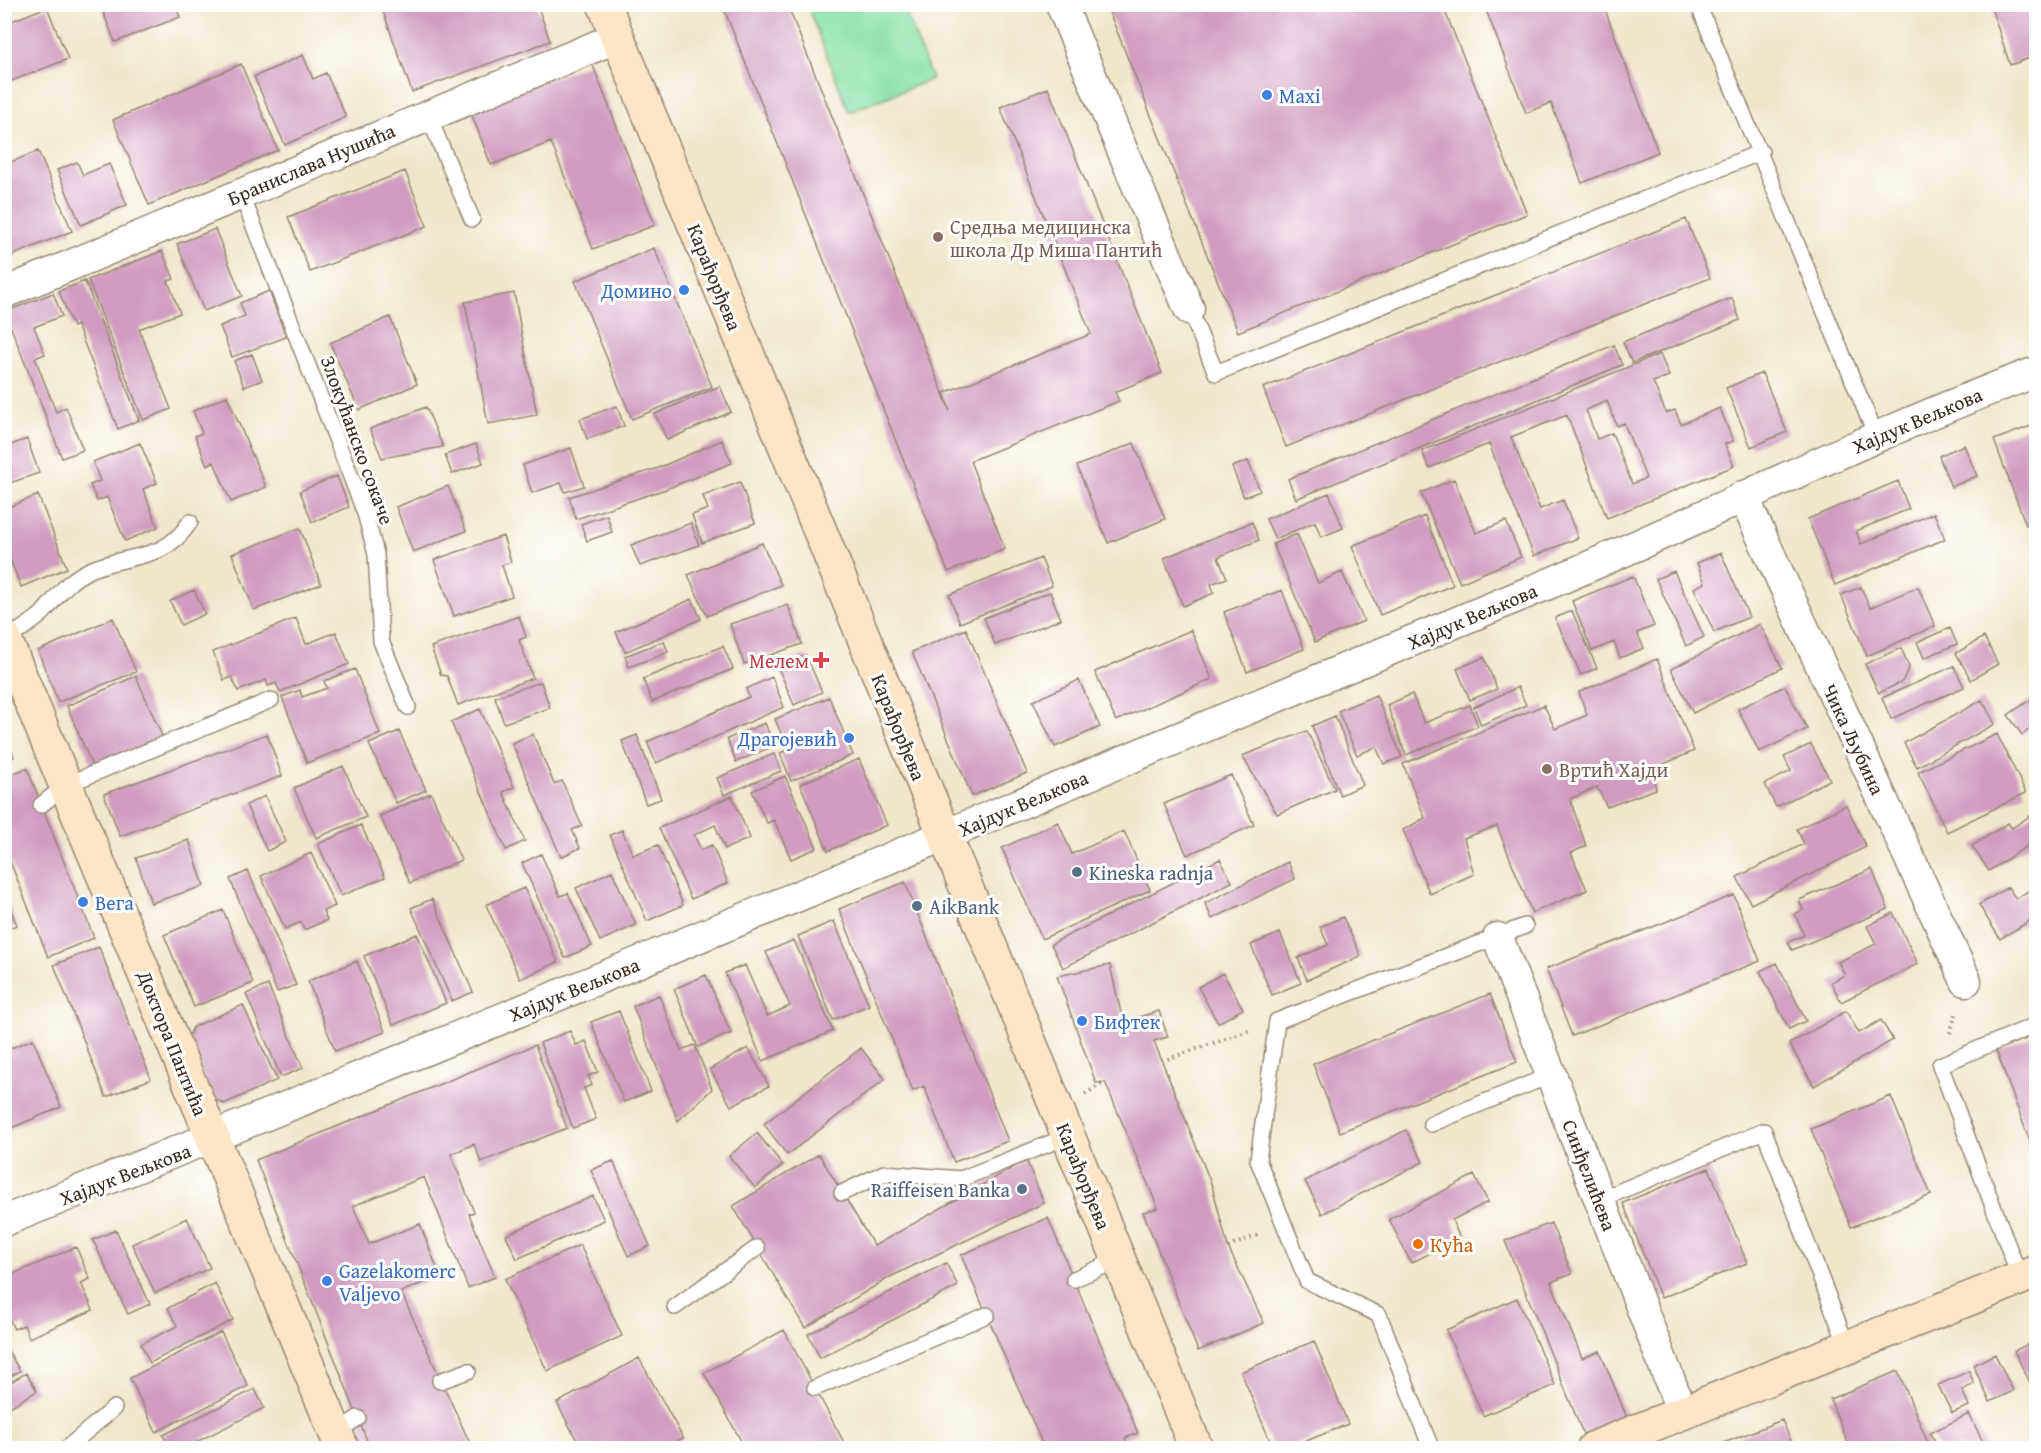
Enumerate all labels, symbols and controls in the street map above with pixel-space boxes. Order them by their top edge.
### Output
place label: Maxi [1279,81,1321,110]
marker: Maxi [1260,88,1274,102]
street label: Бранислава Нушића [223,115,400,212]
place label: Средња медицинска школа Др Миша Пантић [950,212,1162,264]
street label: Карађорђева [680,219,750,335]
marker: Средња медицинска школа Др Миша Пантић [931,230,945,244]
place label: Домино [600,276,672,305]
marker: Домино [677,283,691,297]
street label: Злокућанско сокаче [314,352,402,528]
street label: Хајдук Вељкова [1848,379,1987,460]
street label: Хајдук Вељкова [1403,575,1542,656]
place label: Мелем [749,646,809,675]
marker: Мелем [814,653,828,667]
street label: Карађорђева [864,669,934,785]
street label: Чика Љубина [1816,679,1893,800]
place label: Драгојевић [737,724,837,753]
marker: Драгојевић [842,731,856,745]
place label: Вртић Хајди [1559,755,1668,784]
street label: Хајдук Вељкова [954,762,1093,843]
marker: Вртић Хајди [1540,762,1554,776]
place label: Kineska radnja [1089,858,1214,887]
marker: Kineska radnja [1070,865,1084,879]
place label: Вега [95,888,134,917]
place label: AikBank [929,892,1000,921]
marker: Вега [76,895,90,909]
marker: AikBank [910,899,924,913]
street label: Хајдук Вељкова [504,949,644,1028]
street label: Доктора Пантића [130,965,216,1120]
place label: Бифтек [1094,1007,1161,1036]
marker: Бифтек [1075,1014,1089,1028]
street label: Синђелићева [1555,1115,1625,1235]
street label: Карађорђева [1049,1118,1119,1234]
street label: Хајдук Вељкова [55,1135,195,1212]
place label: Raiffeisen Banka [871,1175,1011,1204]
marker: Raiffeisen Banka [1015,1182,1029,1196]
place label: Кућа [1430,1230,1474,1259]
marker: Кућа [1411,1237,1425,1251]
place label: Gazelakomerc Valjevo [339,1256,456,1308]
marker: Gazelakomerc Valjevo [320,1274,334,1288]

